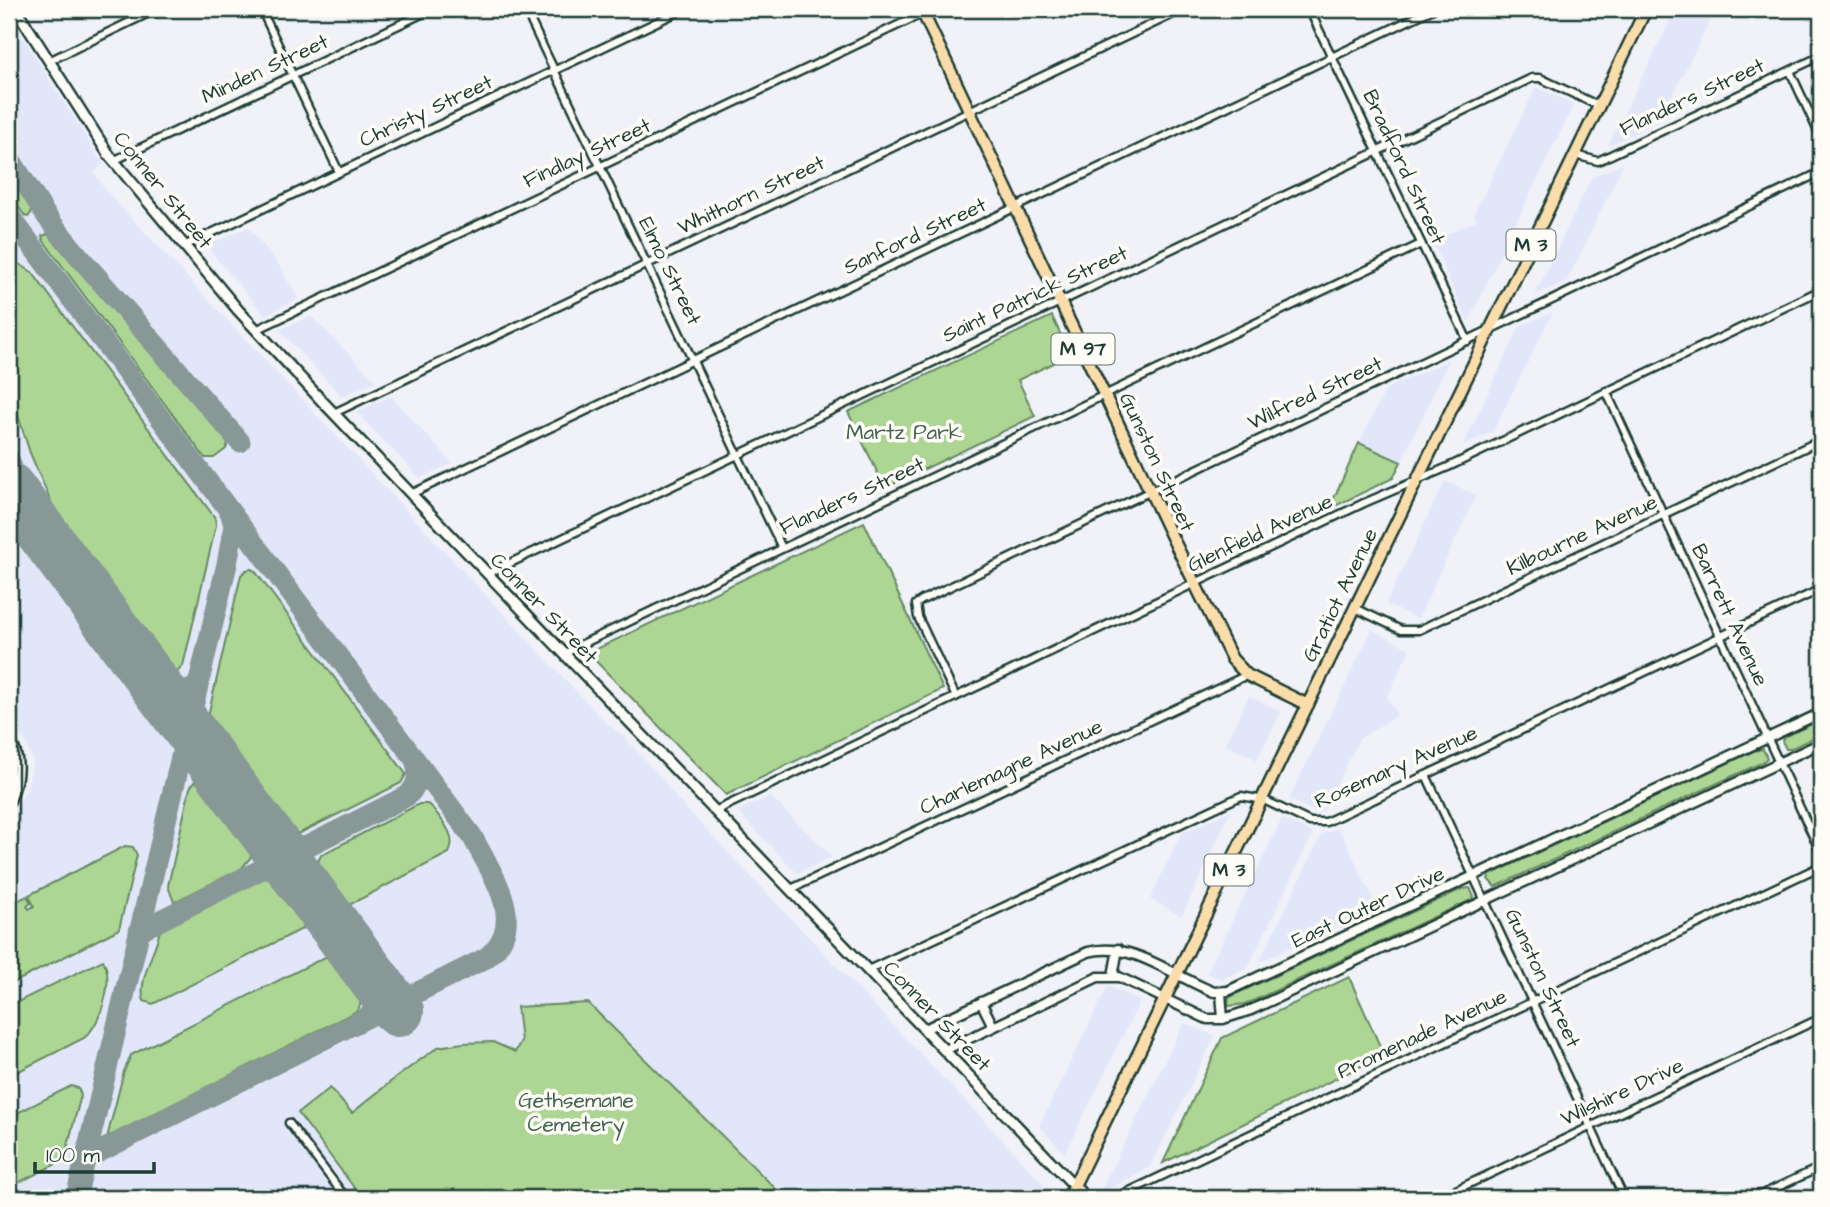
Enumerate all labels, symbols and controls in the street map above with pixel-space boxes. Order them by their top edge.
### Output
street label: Minden Street [197,27,334,111]
street label: Flanders Street [1615,51,1769,143]
street label: Christy Street [355,67,499,156]
street label: Bradford Street [1355,85,1453,250]
street label: Findlay Street [518,111,657,197]
street label: Conner Street [106,125,220,255]
street label: Whithorn Street [673,148,830,242]
street label: Sanford Street [839,190,992,282]
street label: Elmo Street [631,212,709,330]
road number: M 3 [1506,230,1556,260]
street label: Saint Patrick Street [938,238,1133,350]
road number: M 97 [1052,334,1114,364]
street label: Wilfred Street [1243,349,1388,437]
street label: Gunston Street [1112,388,1202,537]
park label: Martz Park [846,418,962,447]
street label: Flanders Street [775,450,929,542]
street label: Glenfield Avenue [1183,487,1337,579]
street label: Kilbourne Avenue [1502,487,1662,583]
street label: Gratiot Avenue [1295,523,1385,667]
street label: Barrett Avenue [1684,539,1776,691]
street label: Conner Street [484,546,605,670]
street label: Charlemagne Avenue [915,712,1108,824]
street label: Rosemary Avenue [1310,718,1483,818]
road number: M 3 [1204,855,1254,886]
street label: East Outer Drive [1287,859,1449,955]
street label: Gunston Street [1498,904,1588,1053]
street label: Conner Street [877,954,998,1078]
street label: Promenade Avenue [1332,982,1512,1086]
street label: Wilshire Drive [1556,1051,1688,1133]
park label: Gethsemane Cemetery [518,1086,634,1141]
scale bar [35,1130,154,1174]
text: 100 m [46,1141,101,1170]

